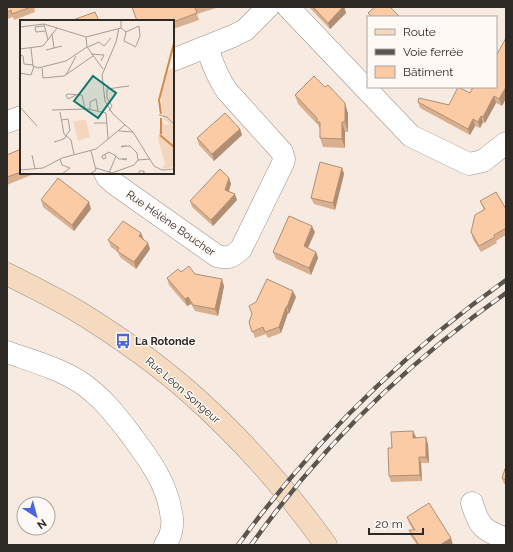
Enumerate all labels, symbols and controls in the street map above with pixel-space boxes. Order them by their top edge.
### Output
legend [367,16,497,88]
inset map [20,20,174,174]
text: Route [403,25,436,39]
text: Voie ferrée [403,45,463,59]
text: Bâtiment [403,65,453,79]
street label: Rue Hélène Boucher [124,188,218,259]
bus stop icon: La Rotonde [114,332,132,350]
place label: La Rotonde [135,335,196,348]
street label: Rue Léon Songeur [143,354,223,426]
north arrow [16,496,56,536]
scale bar [369,510,423,536]
text: N [34,516,49,531]
text: 20 m [375,517,403,531]

